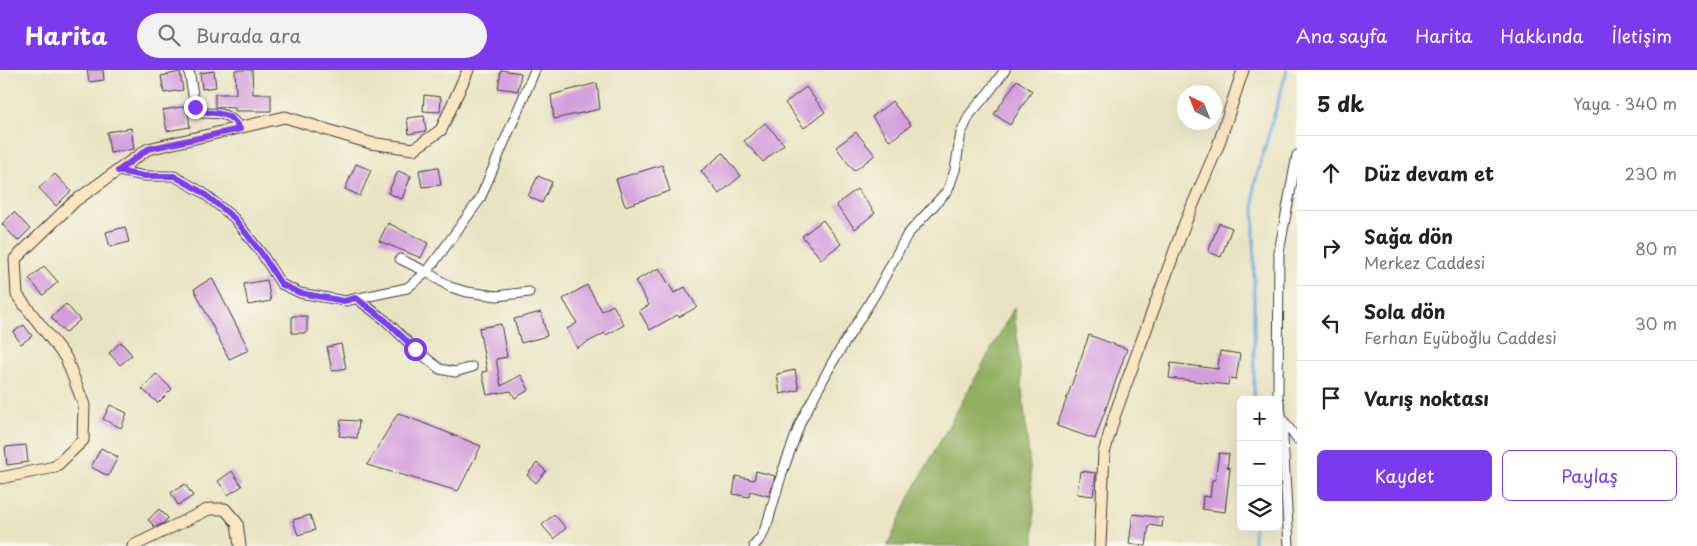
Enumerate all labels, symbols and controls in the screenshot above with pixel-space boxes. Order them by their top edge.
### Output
search box [137,13,487,58]
text: Harita [25,17,107,53]
icon: search [155,21,183,49]
text: Burada ara [195,21,301,49]
text: Ana sayfa [1296,22,1387,49]
text: Harita [1415,22,1472,49]
text: Hakkında [1500,22,1584,49]
text: İletişim [1612,22,1672,49]
north arrow [1177,85,1222,130]
text: 5 dk [1317,87,1364,119]
text: Yaya · 340 m [1573,91,1677,115]
route end [184,96,207,119]
icon: ahead [1317,159,1345,187]
text: Düz devam et [1364,159,1494,187]
text: 230 m [1625,161,1677,185]
text: Sağa dön [1364,222,1453,250]
icon: right [1317,234,1345,262]
text: 80 m [1635,236,1677,260]
text: Merkez Caddesi [1364,250,1485,274]
text: Sola dön [1364,297,1445,325]
icon: left [1317,309,1345,337]
text: 30 m [1635,311,1677,335]
text: Ferhan Eyüboğlu Caddesi [1364,325,1557,349]
route start [404,338,427,361]
icon: arrive [1317,384,1345,412]
text: Varış noktası [1364,384,1489,412]
map controls [1237,396,1282,531]
button: + [1237,396,1282,441]
button: − [1237,441,1282,486]
button: Kaydet [1317,450,1492,501]
button: Paylaş [1502,450,1677,501]
button: layers [1237,486,1282,531]

